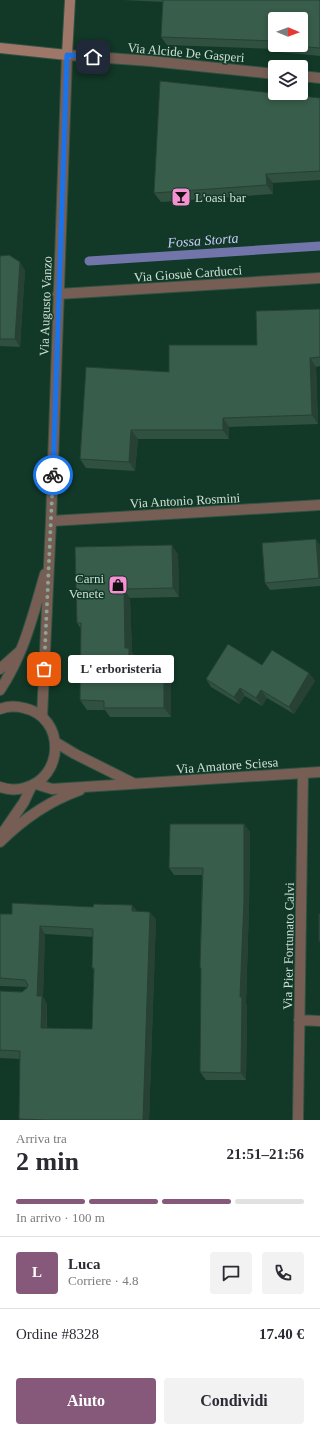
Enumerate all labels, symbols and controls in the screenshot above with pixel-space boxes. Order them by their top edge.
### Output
north arrow [268,12,308,52]
map controls [268,12,308,100]
pin [76,40,110,74]
street label: Via Alcide De Gasperi [127,40,245,65]
icon: home [82,46,104,68]
button: layers [268,60,308,100]
bar icon: L'oasi bar [170,186,192,208]
place label: L'oasi bar [195,190,247,205]
water label: Fossa Storta [166,231,239,251]
street label: Via Augusto Vanzo [36,256,55,356]
street label: Via Giosuè Carducci [134,262,243,285]
courier [33,455,73,495]
icon: bike [42,464,64,486]
street label: Via Antonio Rosmini [129,490,241,511]
place label: Carni Venete [69,571,104,601]
shop icon: Carni Venete [107,574,129,596]
pin [27,652,61,686]
callout: L' erboristeria [68,655,174,683]
icon: bag [33,658,55,680]
text: L' erboristeria [80,661,162,676]
street label: Via Amatore Sciesa [175,754,279,777]
street label: Via Pier Fortunato Calvi [280,882,297,1010]
text: Arriva tra [16,1131,67,1146]
text: 21:51–21:56 [227,1146,304,1162]
text: 2 min [16,1147,79,1176]
text: In arrivo · 100 m [16,1210,105,1225]
button: chat [210,1252,252,1294]
button: phone [262,1252,304,1294]
text: Luca [68,1256,101,1272]
text: L [32,1264,42,1280]
text: Corriere · 4.8 [68,1273,138,1288]
text: Ordine #8328 [16,1326,99,1342]
text: 17.40 € [259,1326,304,1342]
button: Aiuto [16,1378,156,1424]
button: Condividi [164,1378,304,1424]

